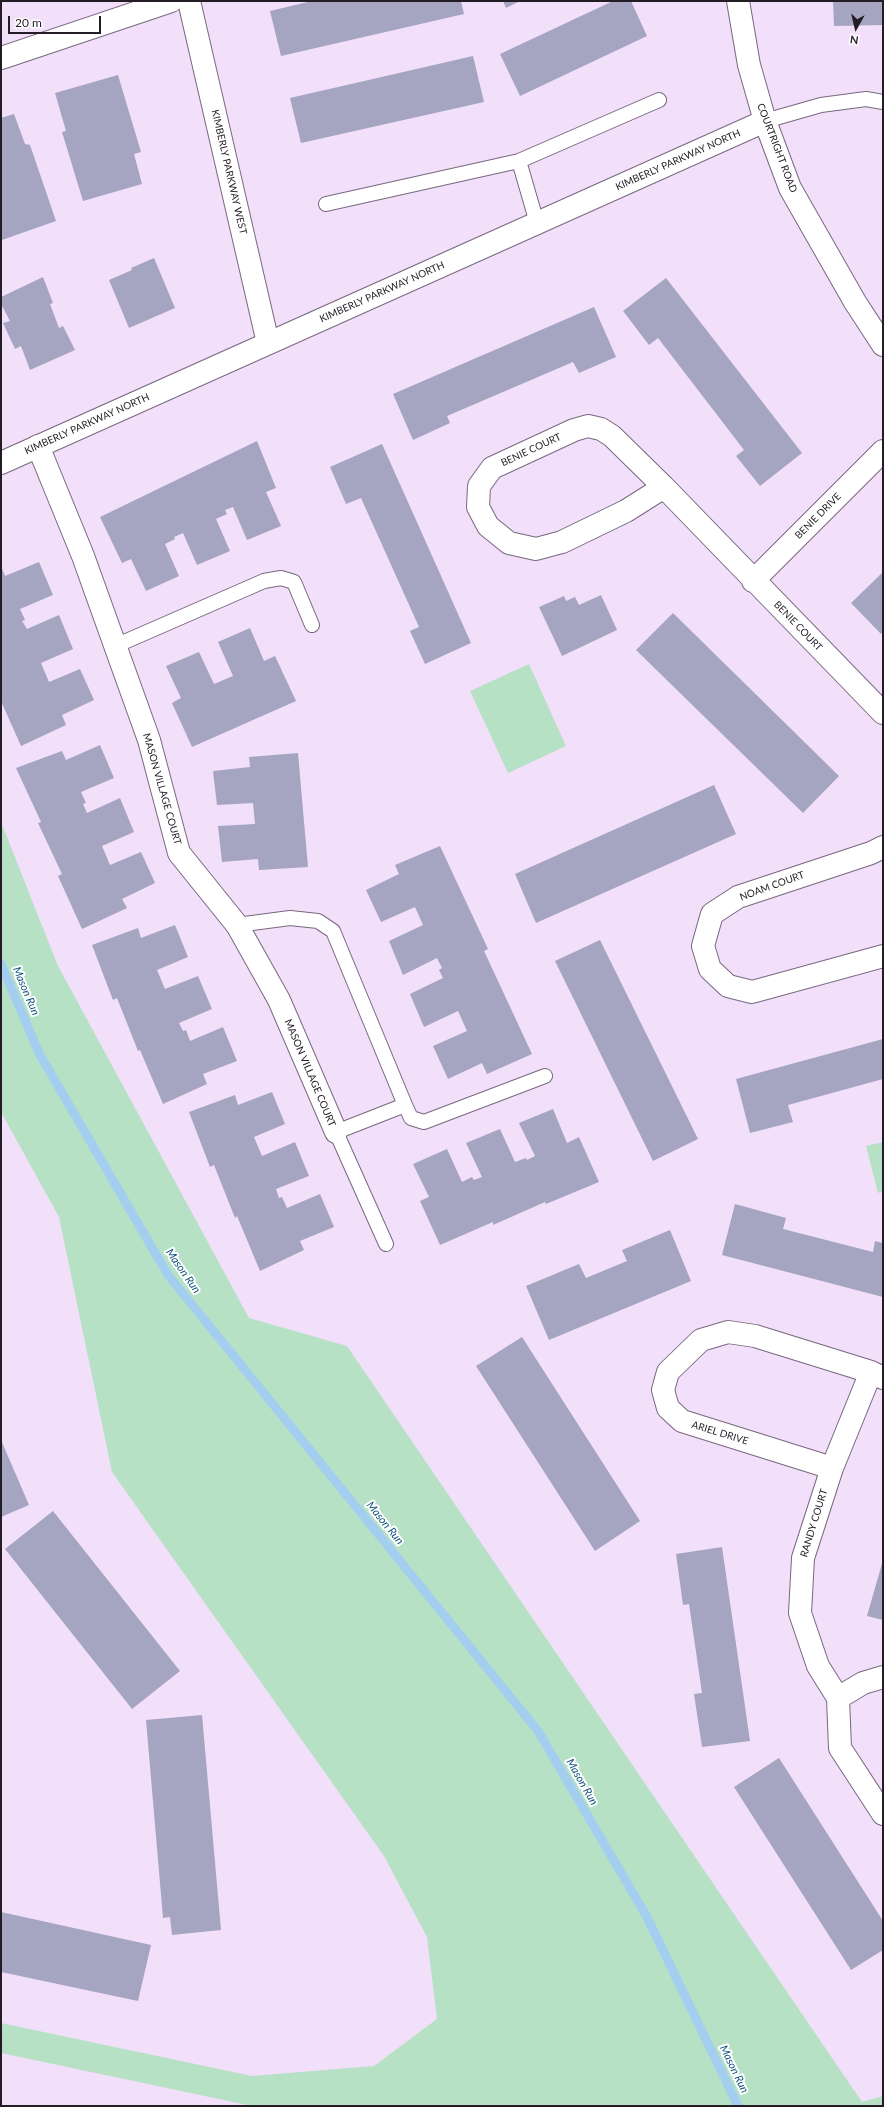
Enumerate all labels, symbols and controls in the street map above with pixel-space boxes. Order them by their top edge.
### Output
scale bar [10,8,103,34]
north arrow [836,8,876,48]
text: 20 m [15,15,42,30]
text: N [849,33,859,47]
street label: COURTRIGHT ROAD [754,102,800,194]
street label: KIMBERLY PARKWAY WEST [209,108,249,236]
street label: KIMBERLY PARKWAY NORTH [614,127,742,193]
street label: KIMBERLY PARKWAY NORTH [318,259,446,325]
street label: KIMBERLY PARKWAY NORTH [23,391,151,457]
street label: BENIE COURT [499,431,563,469]
street label: BENIE DRIVE [792,490,844,542]
street label: BENIE COURT [771,599,825,653]
street label: MASON VILLAGE COURT [140,732,184,846]
street label: NOAM COURT [738,869,806,903]
water label: Mason Run [10,965,42,1017]
street label: MASON VILLAGE COURT [282,1017,338,1129]
water label: Mason Run [163,1246,203,1296]
street label: ARIEL DRIVE [690,1419,750,1447]
street label: RANDY COURT [798,1488,830,1558]
water label: Mason Run [364,1499,406,1547]
water label: Mason Run [563,1756,601,1808]
water label: Mason Run [717,2043,751,2095]

